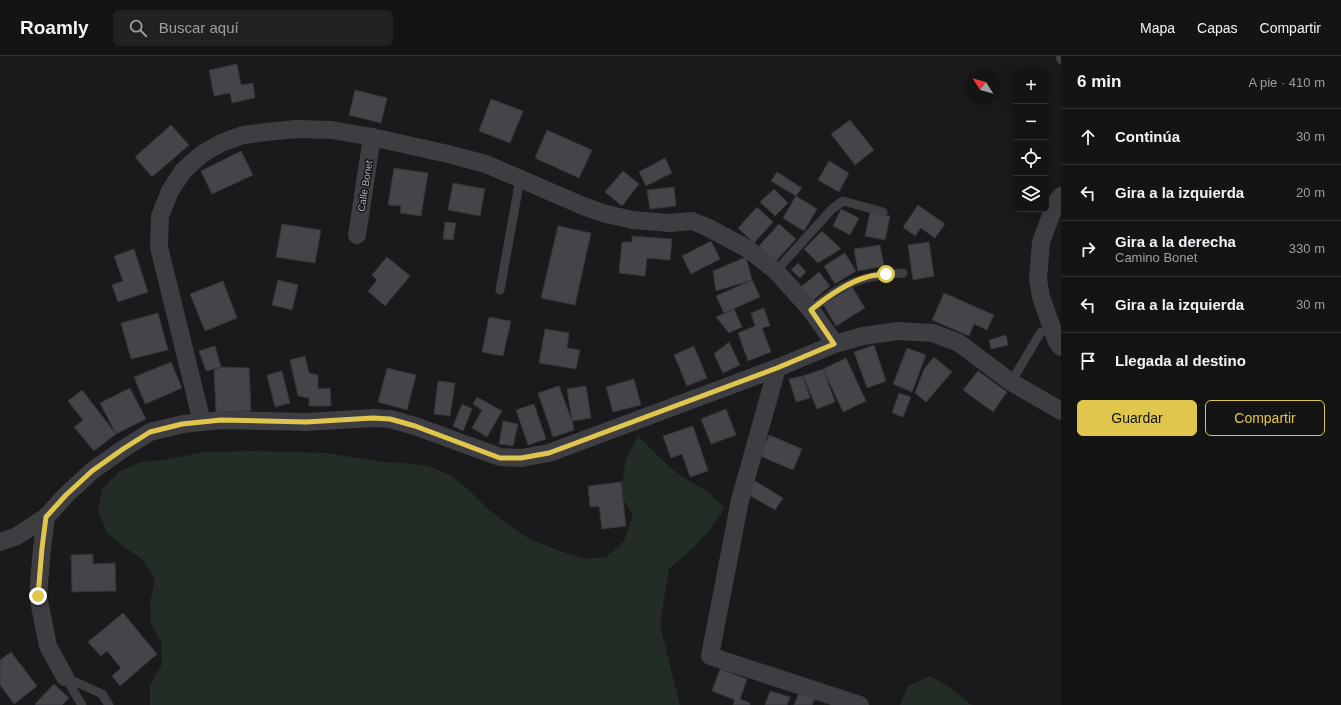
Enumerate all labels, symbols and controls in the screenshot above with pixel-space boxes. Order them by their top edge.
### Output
search box [113,10,393,46]
text: Roamly [20,17,89,38]
icon: search [127,17,149,39]
text: Buscar aquí [159,19,239,36]
text: Mapa [1140,20,1175,36]
text: Capas [1197,20,1238,36]
text: Compartir [1260,20,1321,36]
north arrow [965,68,1001,104]
map controls [1013,68,1049,212]
button: + [1013,68,1049,104]
text: 6 min [1077,72,1121,91]
text: A pie · 410 m [1248,75,1325,90]
button: − [1013,104,1049,140]
icon: ahead [1077,126,1099,148]
text: Continúa [1115,128,1180,145]
text: 30 m [1296,129,1325,144]
button: locate [1013,140,1049,176]
street label: Calle Bonet [356,159,375,212]
button: layers [1013,176,1049,212]
icon: left [1077,182,1099,204]
text: Gira a la izquierda [1115,184,1244,201]
text: 20 m [1296,185,1325,200]
text: Gira a la derecha [1115,233,1236,250]
icon: right [1077,238,1099,260]
text: 330 m [1289,241,1325,256]
text: Camino Bonet [1115,250,1197,265]
route start [877,265,895,283]
icon: left [1077,294,1099,316]
text: Gira a la izquierda [1115,296,1244,313]
text: 30 m [1296,297,1325,312]
icon: arrive [1077,350,1099,372]
text: Llegada al destino [1115,352,1246,369]
button: Guardar [1077,400,1197,436]
button: Compartir [1205,400,1325,436]
route end [29,587,47,605]

